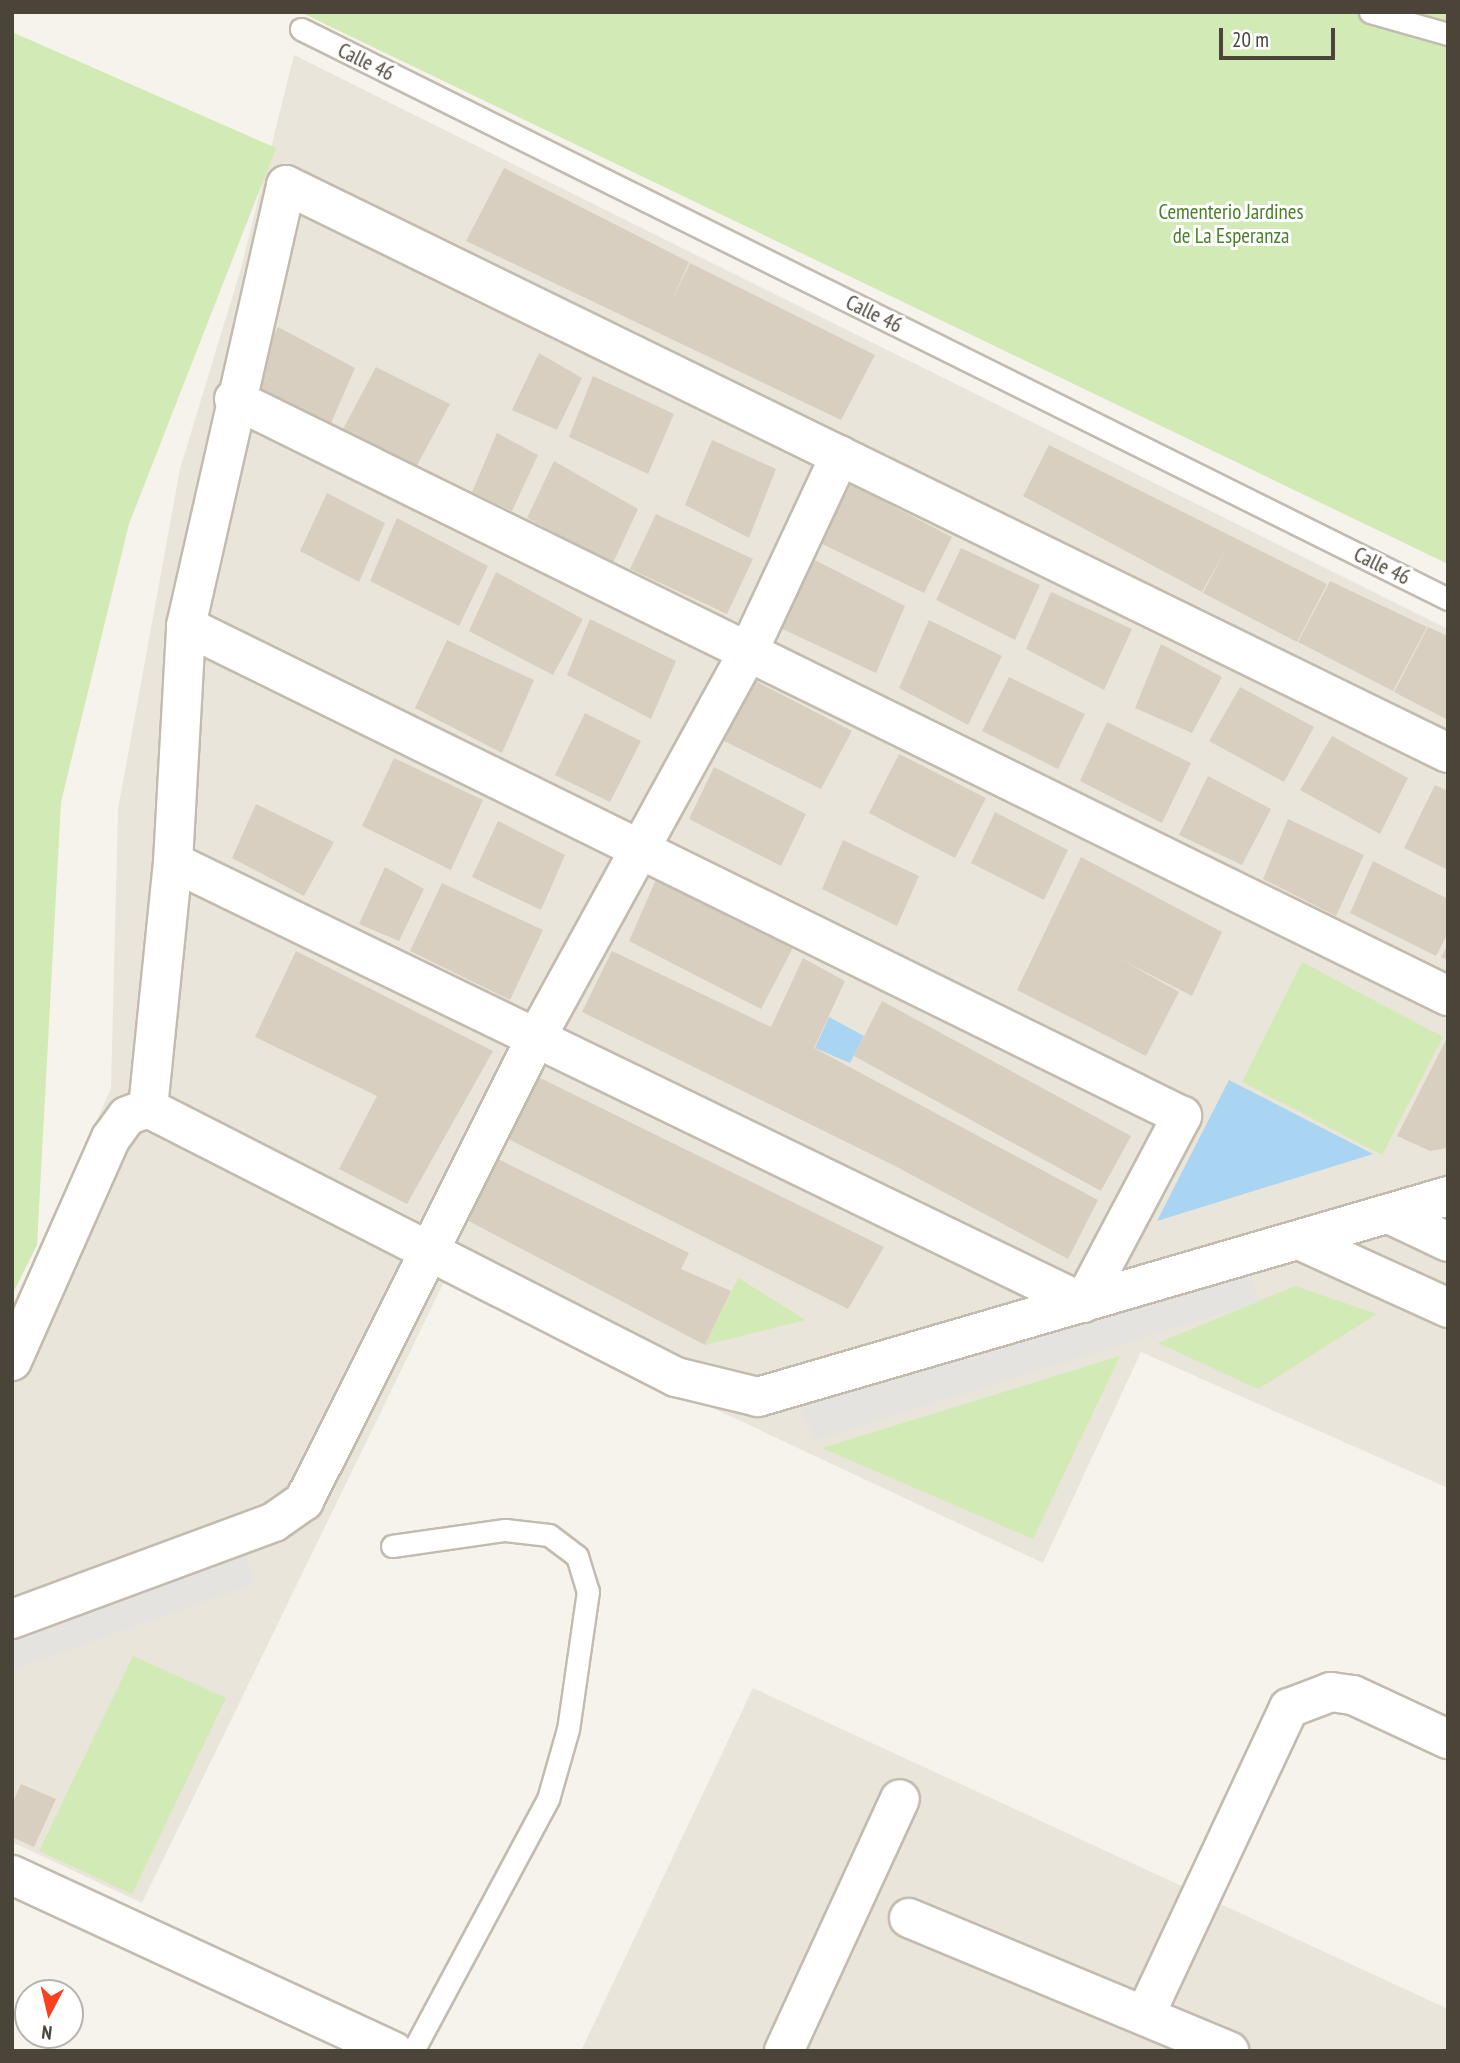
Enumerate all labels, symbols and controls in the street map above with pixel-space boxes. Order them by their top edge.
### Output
scale bar [1222,14,1338,58]
text: 20 m [1232,26,1269,53]
street label: Calle 46 [334,38,398,86]
park label: Cementerio Jardines de La Esperanza [1158,199,1304,249]
street label: Calle 46 [842,290,906,338]
street label: Calle 46 [1350,542,1414,590]
north arrow [14,1979,84,2049]
text: N [40,2020,53,2045]

